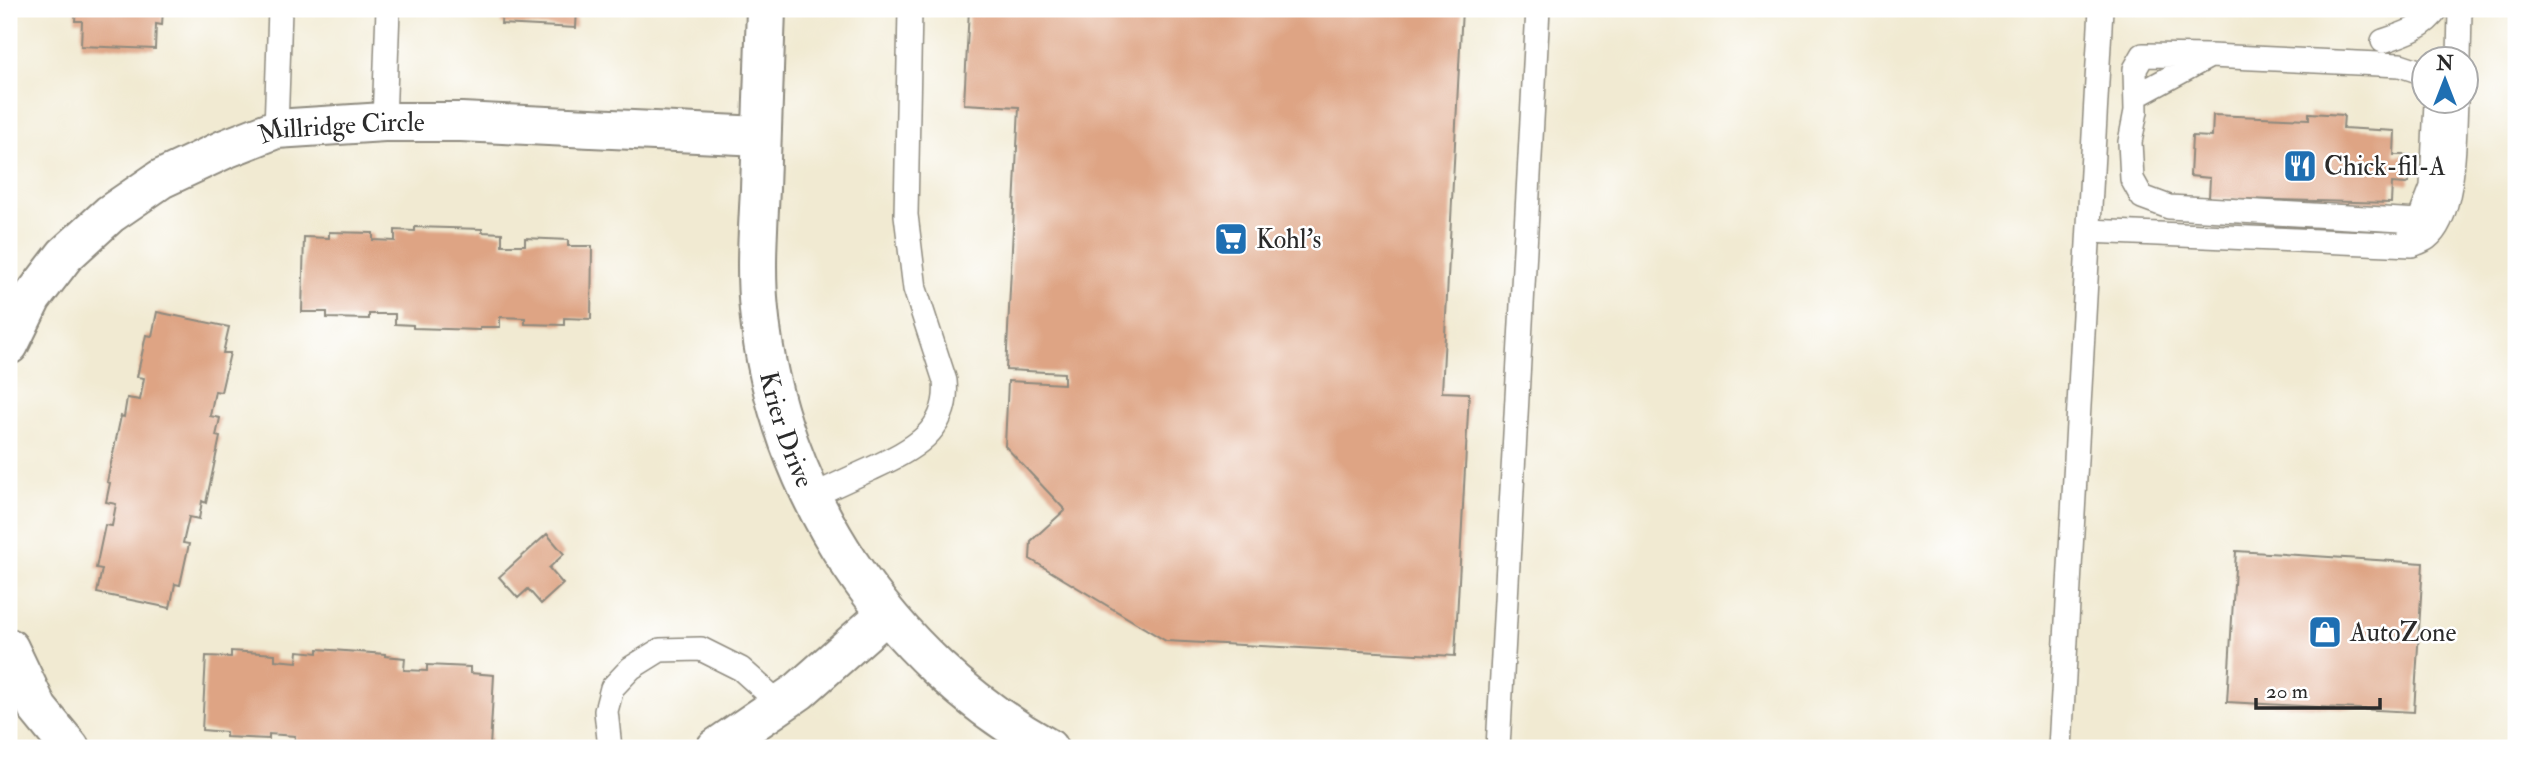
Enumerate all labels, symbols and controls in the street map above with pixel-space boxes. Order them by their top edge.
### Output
north arrow [2410,46,2480,116]
text: N [2435,52,2454,76]
street label: Millridge Circle [253,107,425,152]
restaurant icon: Chick-fil-A [2281,147,2319,185]
place label: Chick-fil-A [2324,151,2446,183]
supermarket icon: Kohl's [1212,220,1250,258]
place label: Kohl's [1256,224,1322,256]
street label: Krier Drive [752,368,820,493]
shop icon: AutoZone [2306,613,2344,651]
place label: AutoZone [2349,617,2456,649]
scale bar [2256,666,2380,710]
text: 20 m [2266,678,2308,705]

